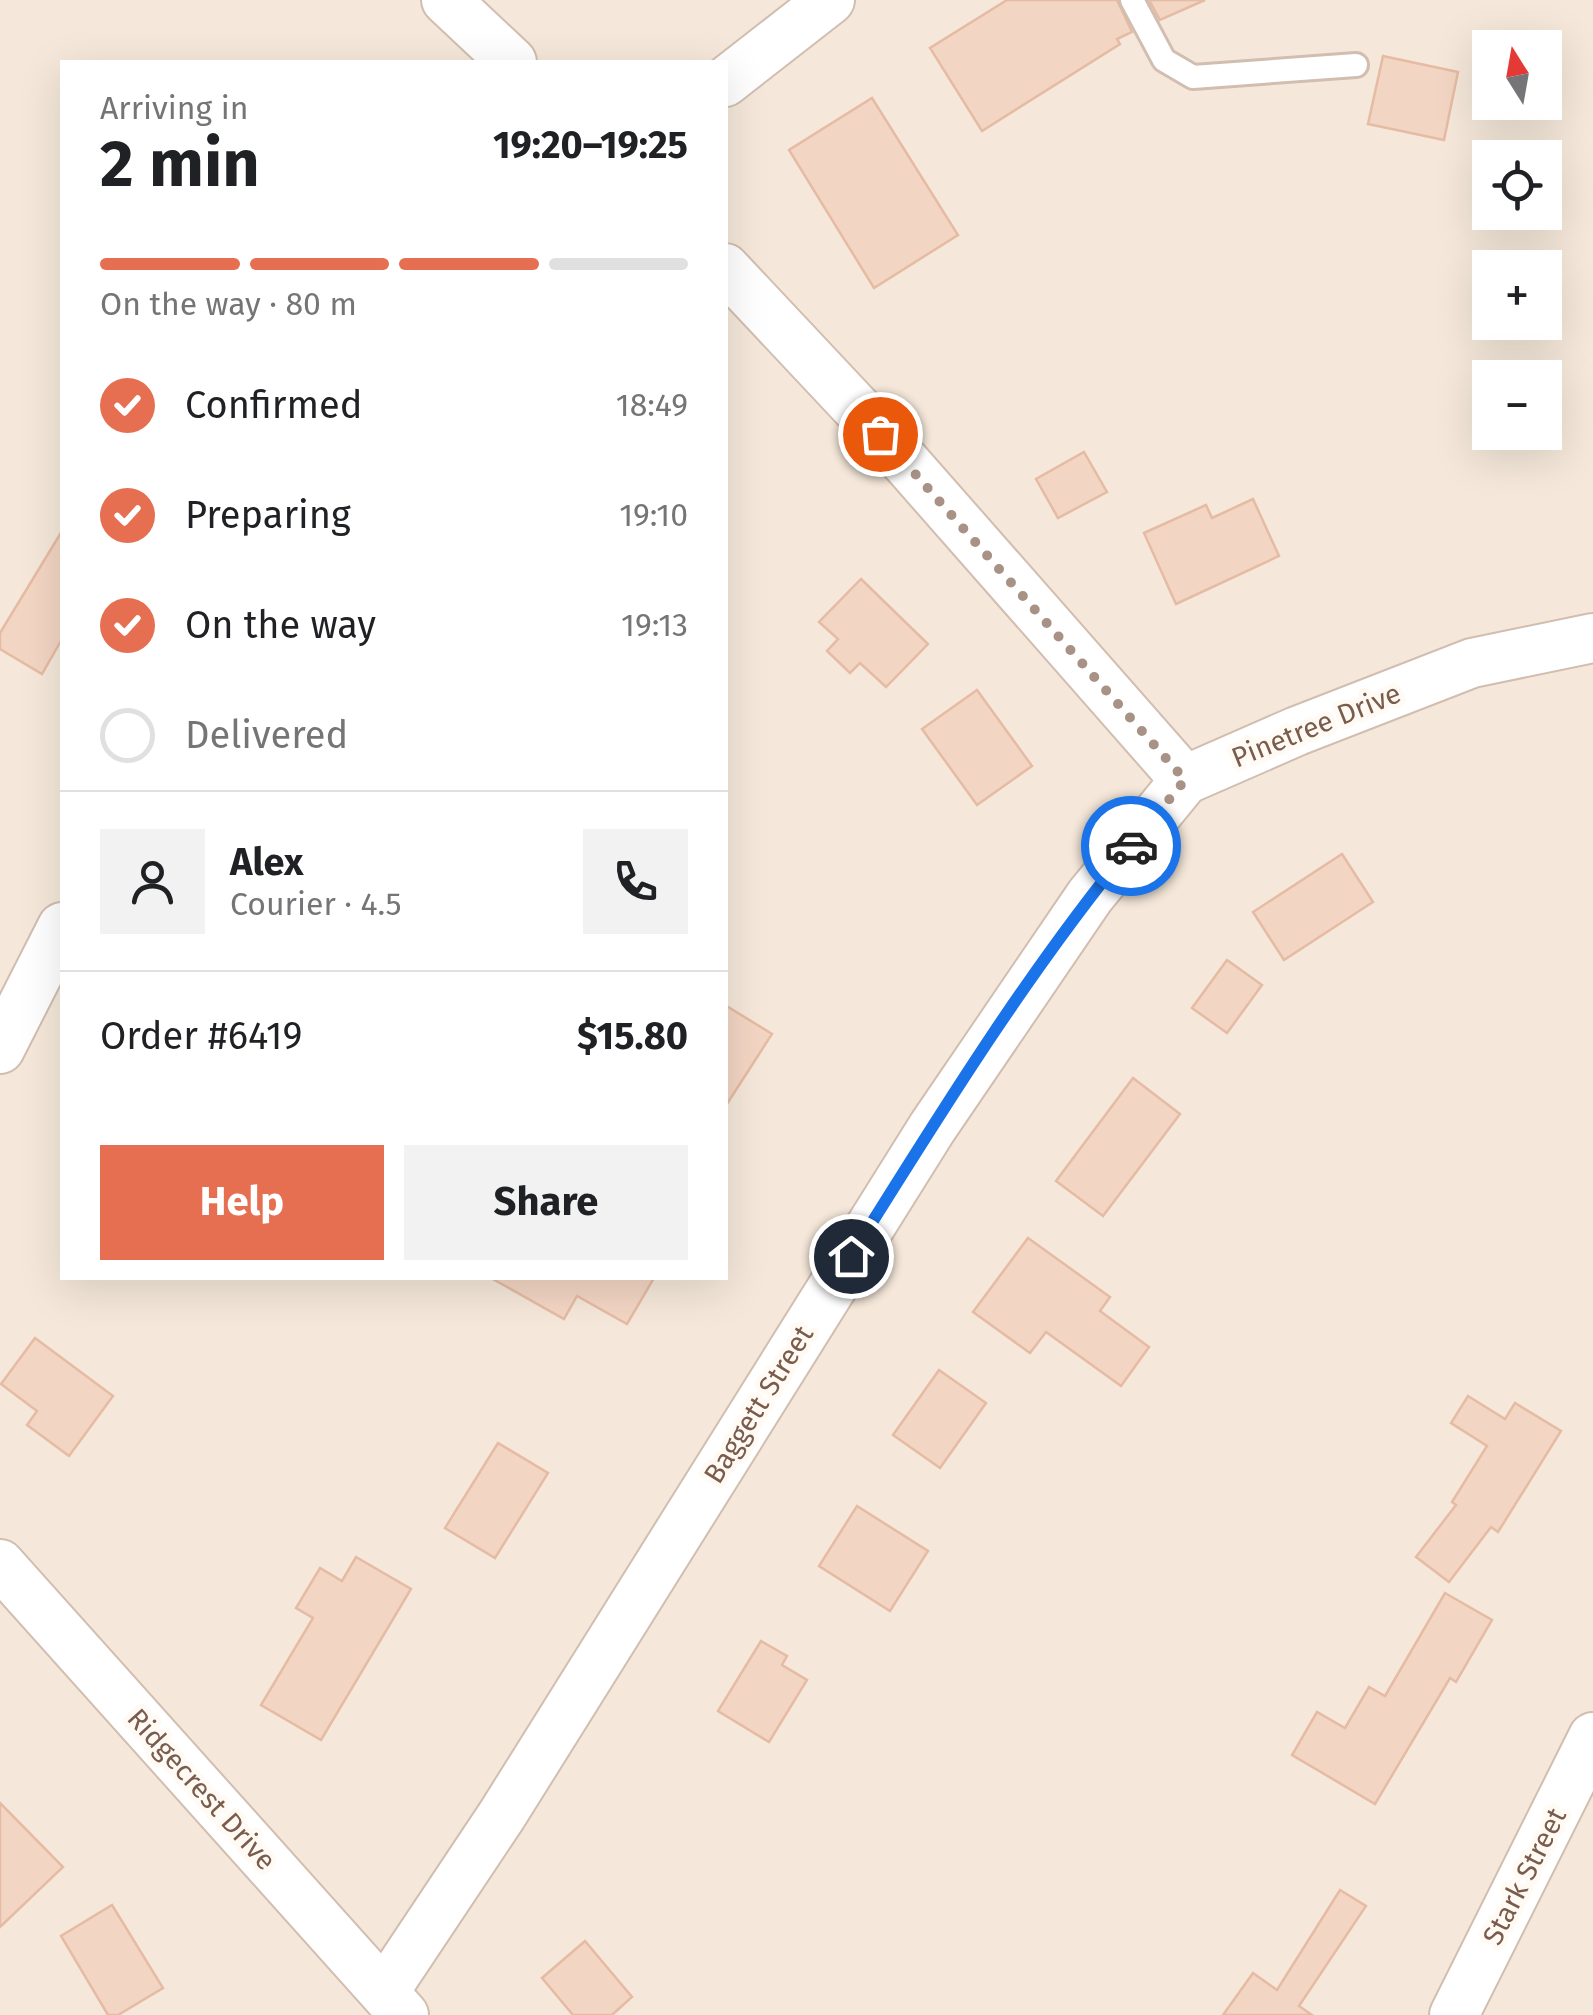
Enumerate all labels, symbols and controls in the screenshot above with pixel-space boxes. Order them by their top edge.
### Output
north arrow [1472,30,1562,120]
map controls [1472,30,1562,450]
text: Arriving in [100,89,248,127]
text: 19:20–19:25 [493,122,688,168]
text: 2 min [100,125,260,203]
button: locate [1472,140,1562,230]
button: + [1472,250,1562,340]
text: On the way · 80 m [100,285,357,323]
button: − [1472,360,1562,450]
icon: check [100,378,155,433]
text: Confirmed [185,382,363,428]
text: 18:49 [616,386,688,424]
pin [838,392,923,477]
icon: bag [853,407,908,462]
icon: check [100,488,155,543]
text: Preparing [185,492,351,538]
text: 19:10 [619,496,688,534]
icon: check [100,598,155,653]
text: On the way [185,602,376,648]
text: 19:13 [621,606,688,644]
street label: Pinetree Drive [1227,677,1406,774]
text: Delivered [185,712,348,758]
courier [1081,796,1181,896]
icon: car [1104,819,1159,874]
button: person [100,829,205,934]
button: phone [583,829,688,934]
text: Alex [230,839,303,885]
text: Courier · 4.5 [230,885,401,923]
text: Order #6419 [100,1013,302,1059]
text: $15.80 [577,1013,688,1059]
button: Help [100,1145,384,1260]
button: Share [404,1145,688,1260]
pin [809,1214,894,1299]
icon: home [824,1229,879,1284]
street label: Baggett Street [697,1319,820,1489]
street label: Ridgecrest Drive [120,1702,283,1877]
street label: Stark Street [1476,1802,1573,1950]

